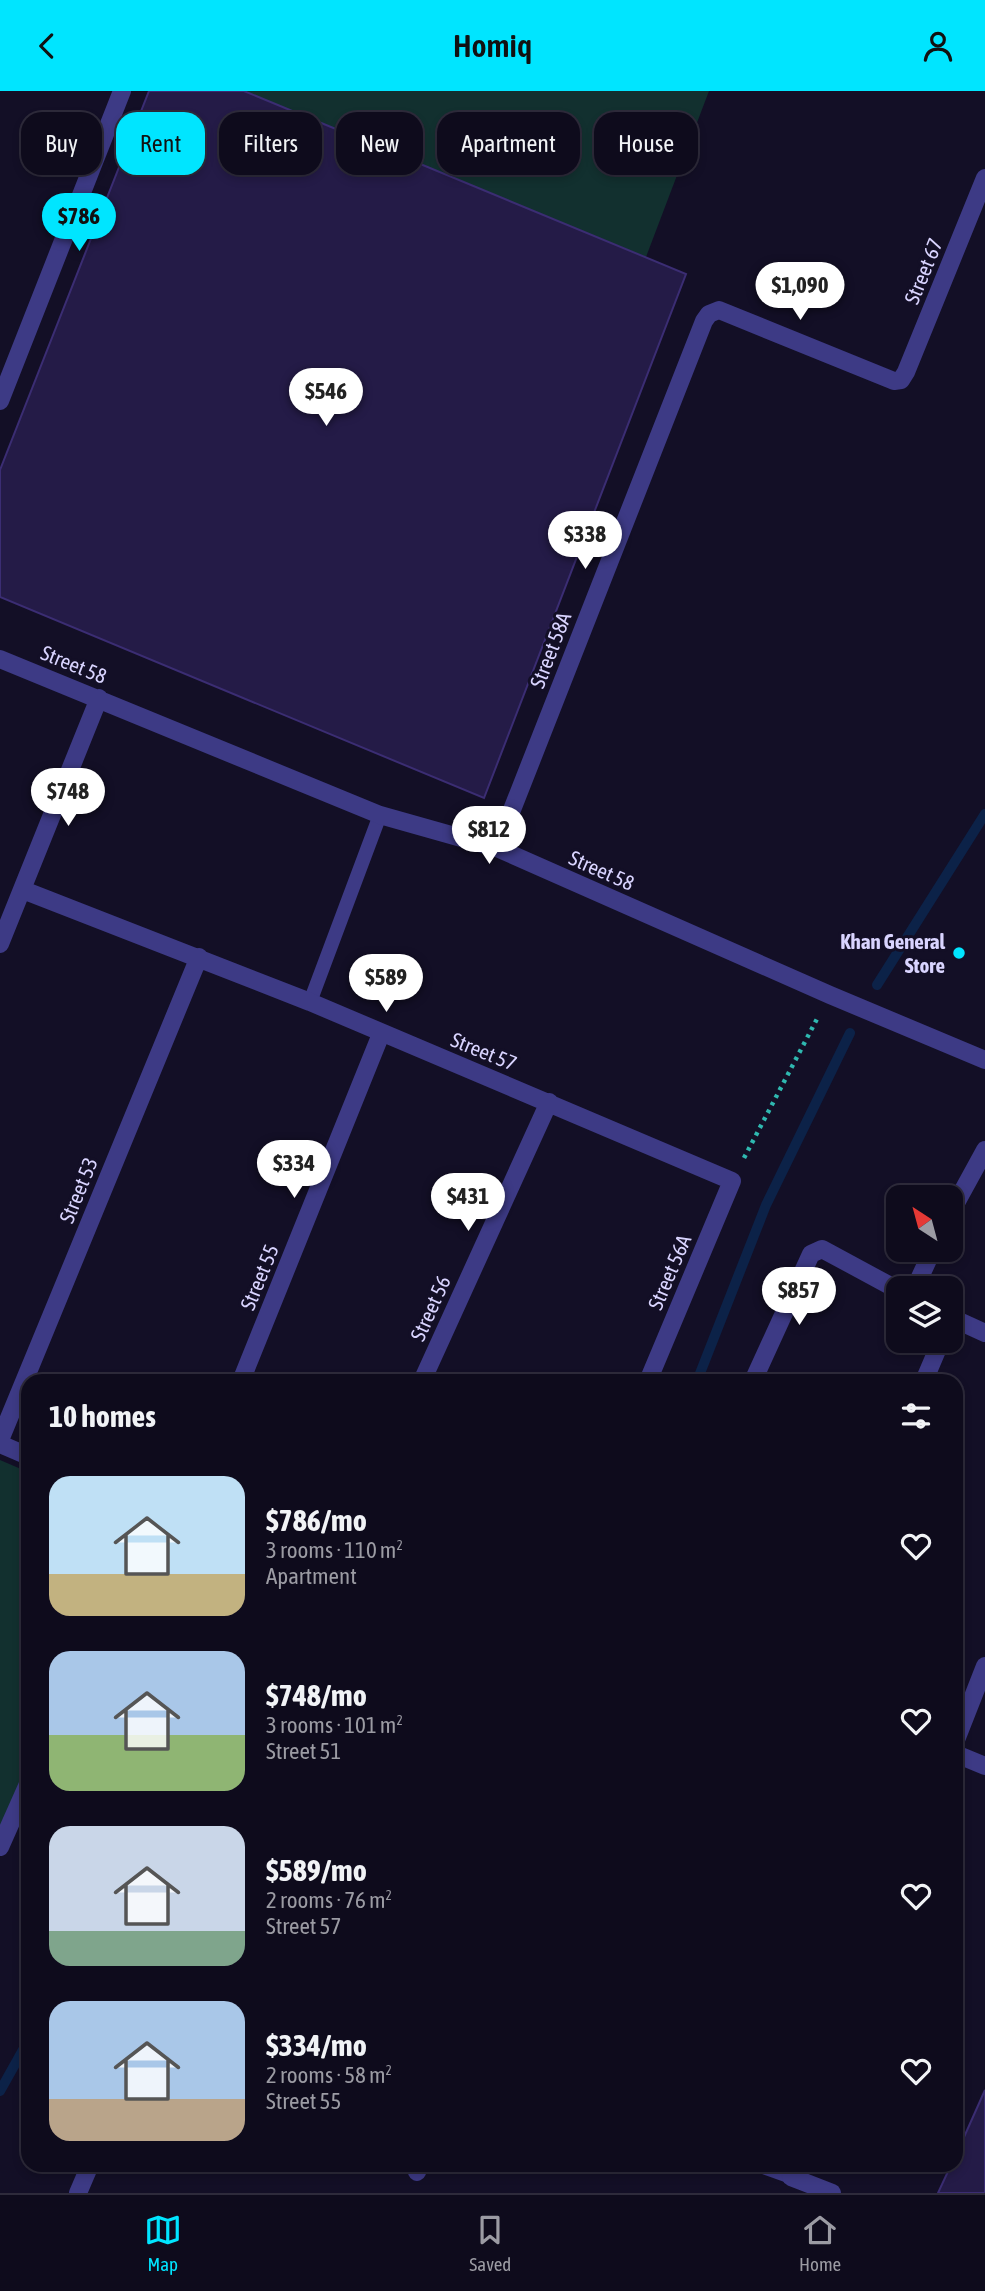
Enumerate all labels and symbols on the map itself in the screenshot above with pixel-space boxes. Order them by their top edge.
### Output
pin: $786 [38,193,120,253]
street label: Street 67 [899,235,947,307]
pin: $1,090 [743,263,857,322]
pin: $546 [285,369,367,428]
pin: $338 [544,511,626,571]
street label: Street 58A [525,608,576,691]
street label: Street 58 [38,640,110,688]
pin: $748 [27,769,109,828]
pin: $812 [448,807,530,866]
street label: Street 58 [566,845,638,895]
place label: Khan General Store [840,929,945,977]
marker: Khan General Store [951,945,967,961]
pin: $589 [345,955,427,1014]
street label: Street 57 [448,1027,520,1075]
pin: $334 [253,1141,335,1200]
street label: Street 53 [54,1154,102,1226]
pin: $431 [427,1173,509,1233]
north arrow [886,1185,962,1262]
street label: Street 56A [643,1230,696,1313]
street label: Street 55 [235,1241,283,1313]
pin: $857 [758,1267,840,1327]
street label: Street 56 [405,1272,455,1344]

